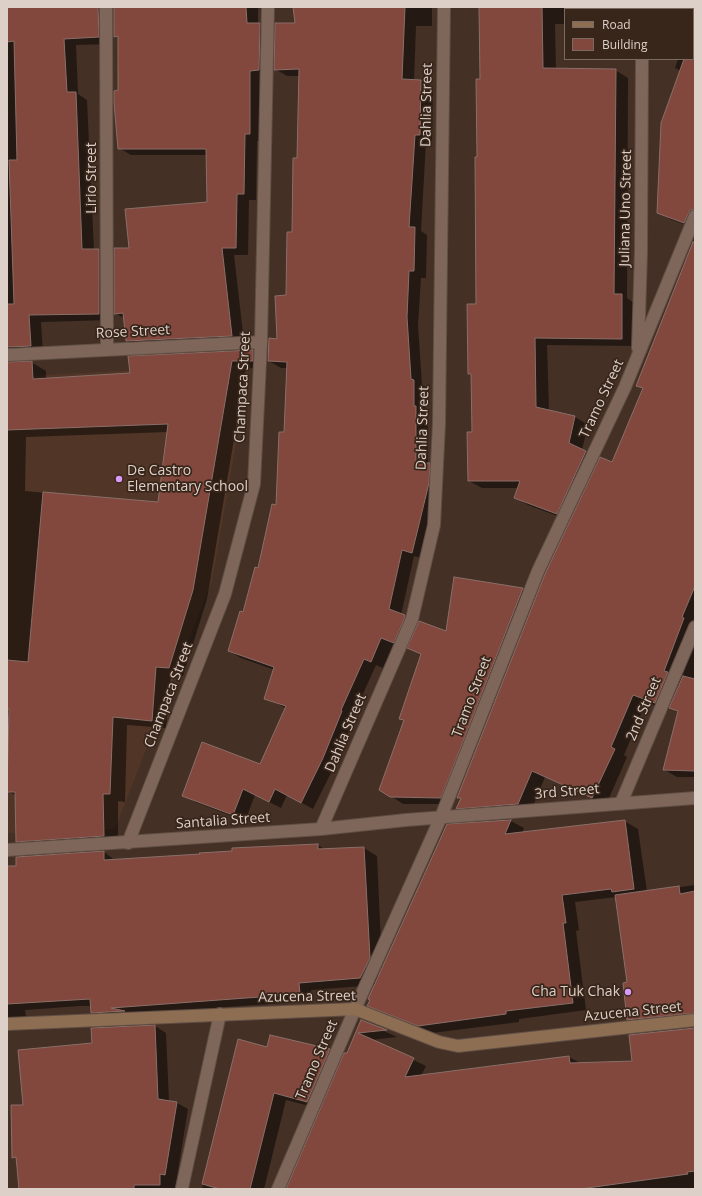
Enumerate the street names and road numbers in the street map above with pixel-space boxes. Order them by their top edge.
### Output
street label: Dahlia Street [418,63,436,147]
street label: Lirio Street [84,142,100,214]
street label: Juliana Uno Street [617,149,635,267]
street label: Rose Street [95,322,171,342]
street label: Champaca Street [232,331,254,443]
street label: Tramo Street [576,357,628,441]
street label: Dahlia Street [413,386,433,470]
street label: Champaca Street [141,640,197,750]
street label: Tramo Street [449,654,495,740]
street label: 2nd Street [623,674,665,744]
street label: Dahlia Street [322,691,370,775]
street label: 3rd Street [534,781,600,803]
street label: Santalia Street [175,809,271,833]
street label: Azucena Street [258,988,356,1006]
street label: Azucena Street [584,999,682,1025]
street label: Tramo Street [293,1017,341,1103]

